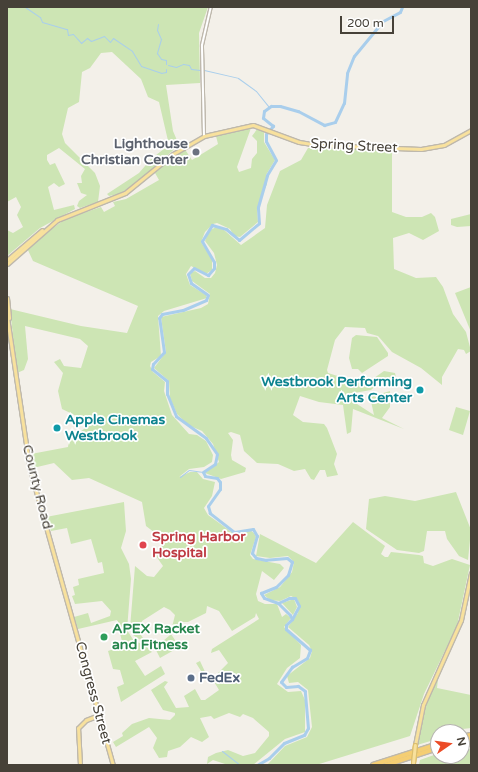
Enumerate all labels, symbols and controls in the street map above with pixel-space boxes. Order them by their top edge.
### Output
scale bar [342,8,396,34]
text: 200 m [347,16,384,30]
street label: Spring Street [310,135,398,157]
place label: Lighthouse Christian Center [81,136,188,168]
marker: Lighthouse Christian Center [191,147,201,157]
place label: Westbrook Performing Arts Center [261,374,412,406]
marker: Westbrook Performing Arts Center [415,385,425,395]
place label: Apple Cinemas Westbrook [65,412,165,444]
marker: Apple Cinemas Westbrook [52,423,62,433]
street label: County Road [18,443,56,531]
place label: Spring Harbor Hospital [152,529,246,562]
marker: Spring Harbor Hospital [137,539,149,551]
place label: APEX Racket and Fitness [112,621,200,654]
marker: APEX Racket and Fitness [99,632,109,642]
street label: Congress Street [71,640,115,746]
place label: FedEx [199,670,240,686]
marker: FedEx [186,673,196,683]
north arrow [430,724,470,764]
text: N [454,736,469,747]

